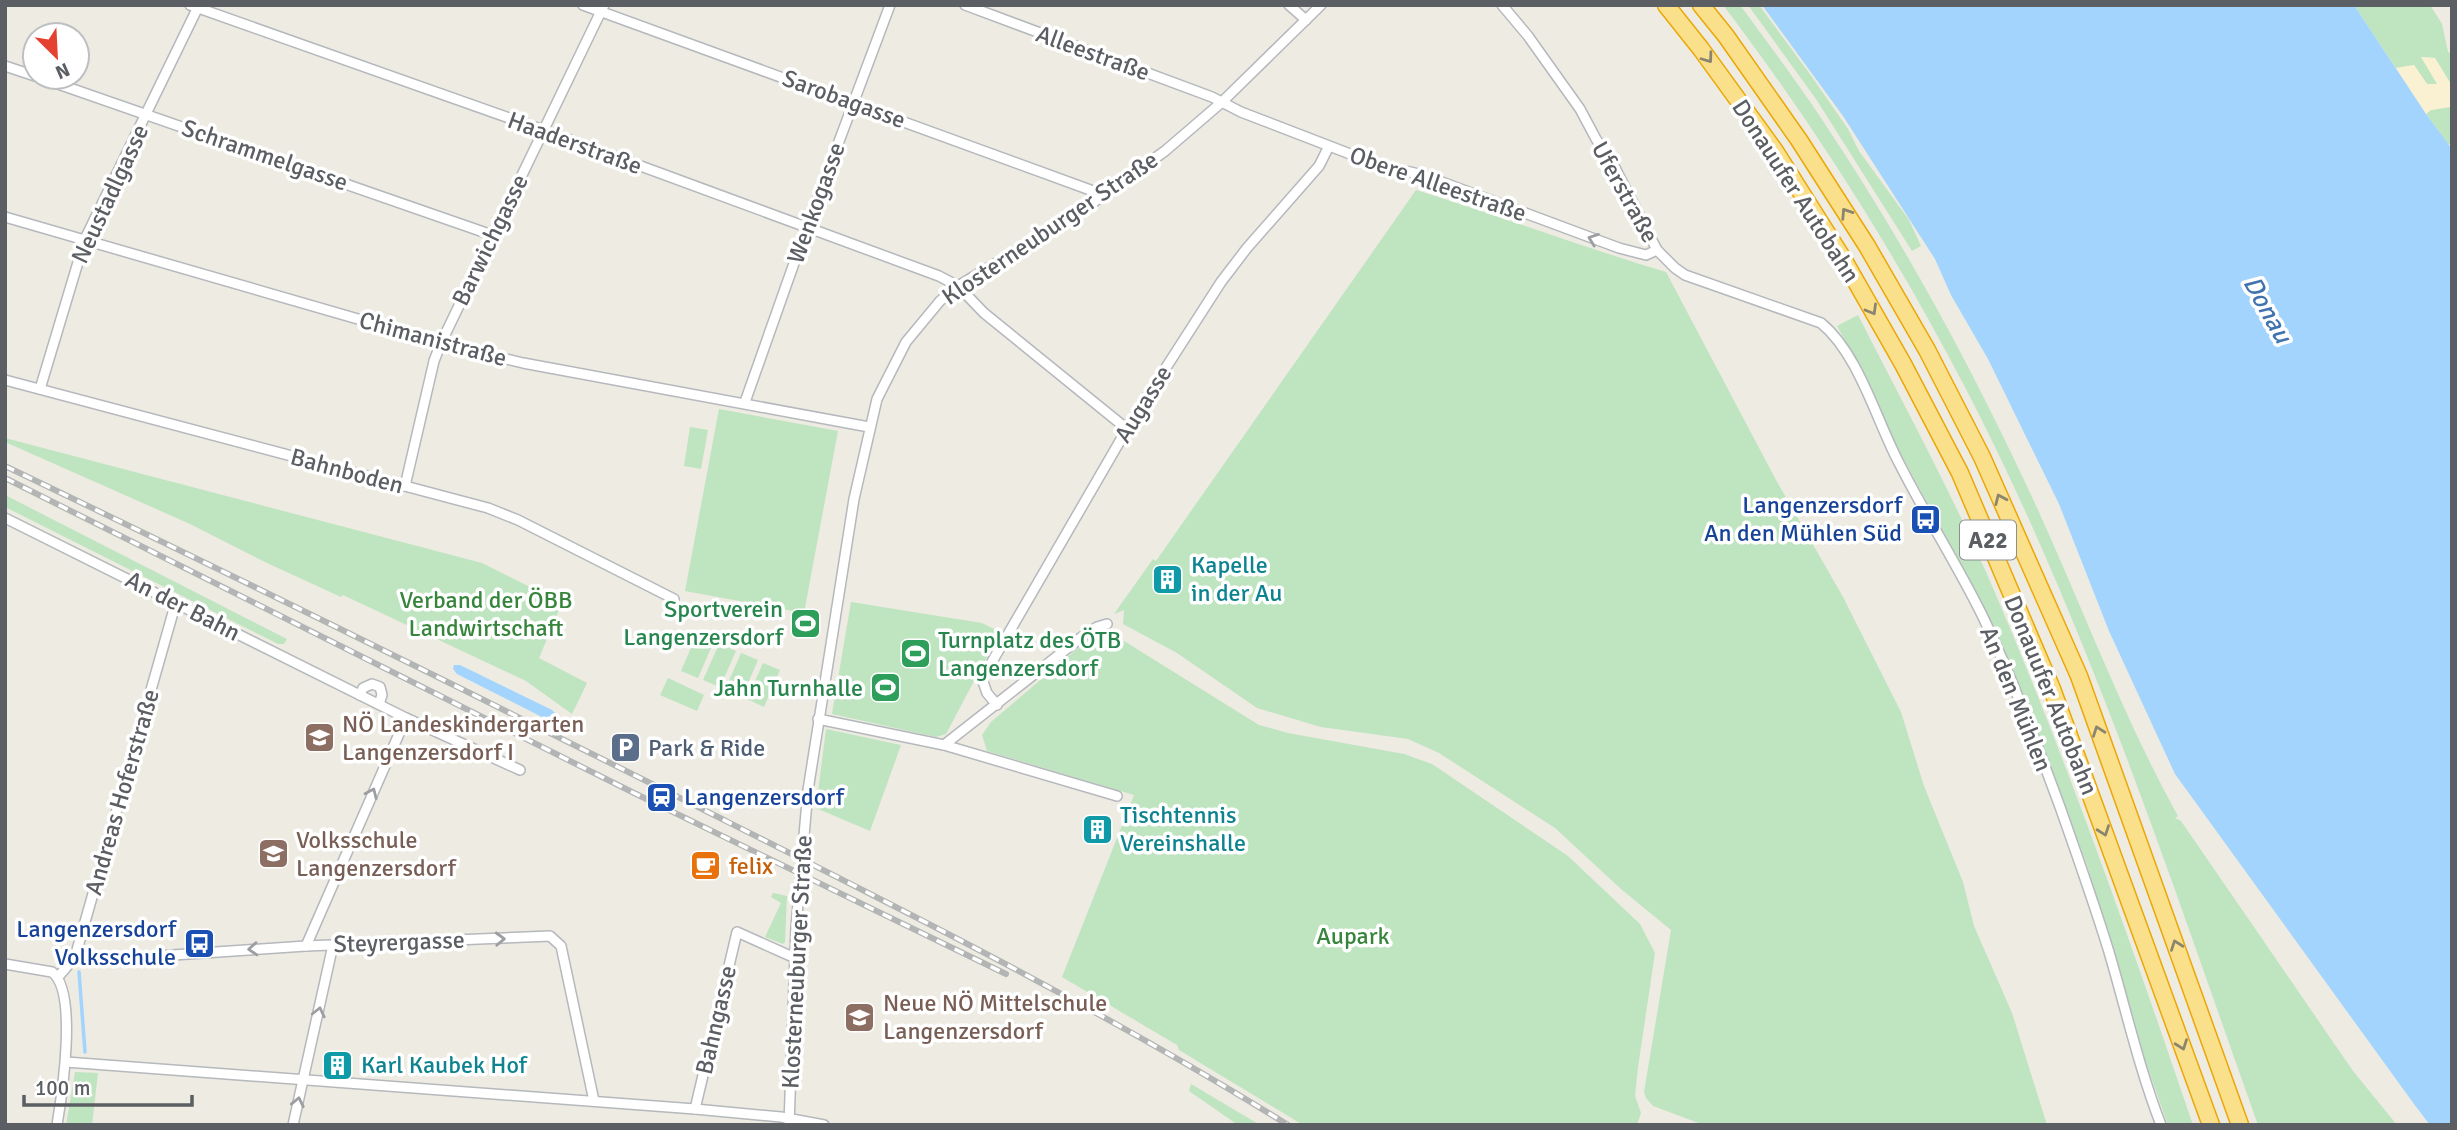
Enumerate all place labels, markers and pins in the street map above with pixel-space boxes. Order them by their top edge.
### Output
place label: Langenzersdorf An den Mühlen Süd [1704,490,1903,548]
bus stop icon: Langenzersdorf An den Mühlen Süd [1908,502,1942,536]
place label: Kapelle in der Au [1191,550,1282,608]
building icon: Kapelle in der Au [1151,562,1185,596]
place label: Sportverein Langenzersdorf [623,594,784,652]
sports icon: Sportverein Langenzersdorf [789,606,823,640]
place label: Turnplatz des ÖTB Langenzersdorf [938,625,1121,683]
sports icon: Turnplatz des ÖTB Langenzersdorf [898,637,932,671]
sports icon: Jahn Turnhalle [869,671,903,705]
place label: Jahn Turnhalle [714,673,863,703]
place label: NÖ Landeskindergarten Langenzersdorf I [342,709,584,767]
school or university icon: NÖ Landeskindergarten Langenzersdorf I [302,721,336,755]
parking icon: Park & Ride [608,731,642,765]
place label: Park & Ride [648,733,765,763]
station icon: Langenzersdorf [644,780,678,814]
place label: Langenzersdorf [684,782,845,812]
place label: Tischtennis Vereinshalle [1120,800,1246,858]
building icon: Tischtennis Vereinshalle [1080,812,1114,846]
place label: Volksschule Langenzersdorf [296,825,457,883]
school or university icon: Volksschule Langenzersdorf [256,837,290,871]
cafe icon: felix [689,849,723,883]
place label: felix [729,851,773,881]
place label: Langenzersdorf Volksschule [16,914,177,972]
bus stop icon: Langenzersdorf Volksschule [182,926,216,960]
place label: Neue NÖ Mittelschule Langenzersdorf [883,988,1107,1046]
school or university icon: Neue NÖ Mittelschule Langenzersdorf [843,1000,877,1034]
building icon: Karl Kaubek Hof [321,1048,355,1082]
place label: Karl Kaubek Hof [361,1050,528,1080]

